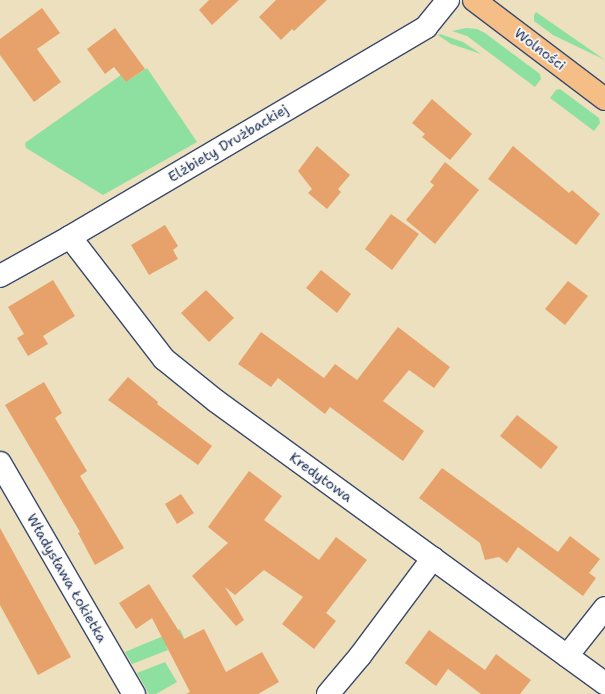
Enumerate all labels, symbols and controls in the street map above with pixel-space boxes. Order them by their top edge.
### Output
street label: Wolności [511,24,569,74]
street label: Elżbiety Drużbackiej [165,101,291,185]
street label: Kredytowa [286,449,356,505]
street label: Władysława Łokietka [23,511,111,645]

